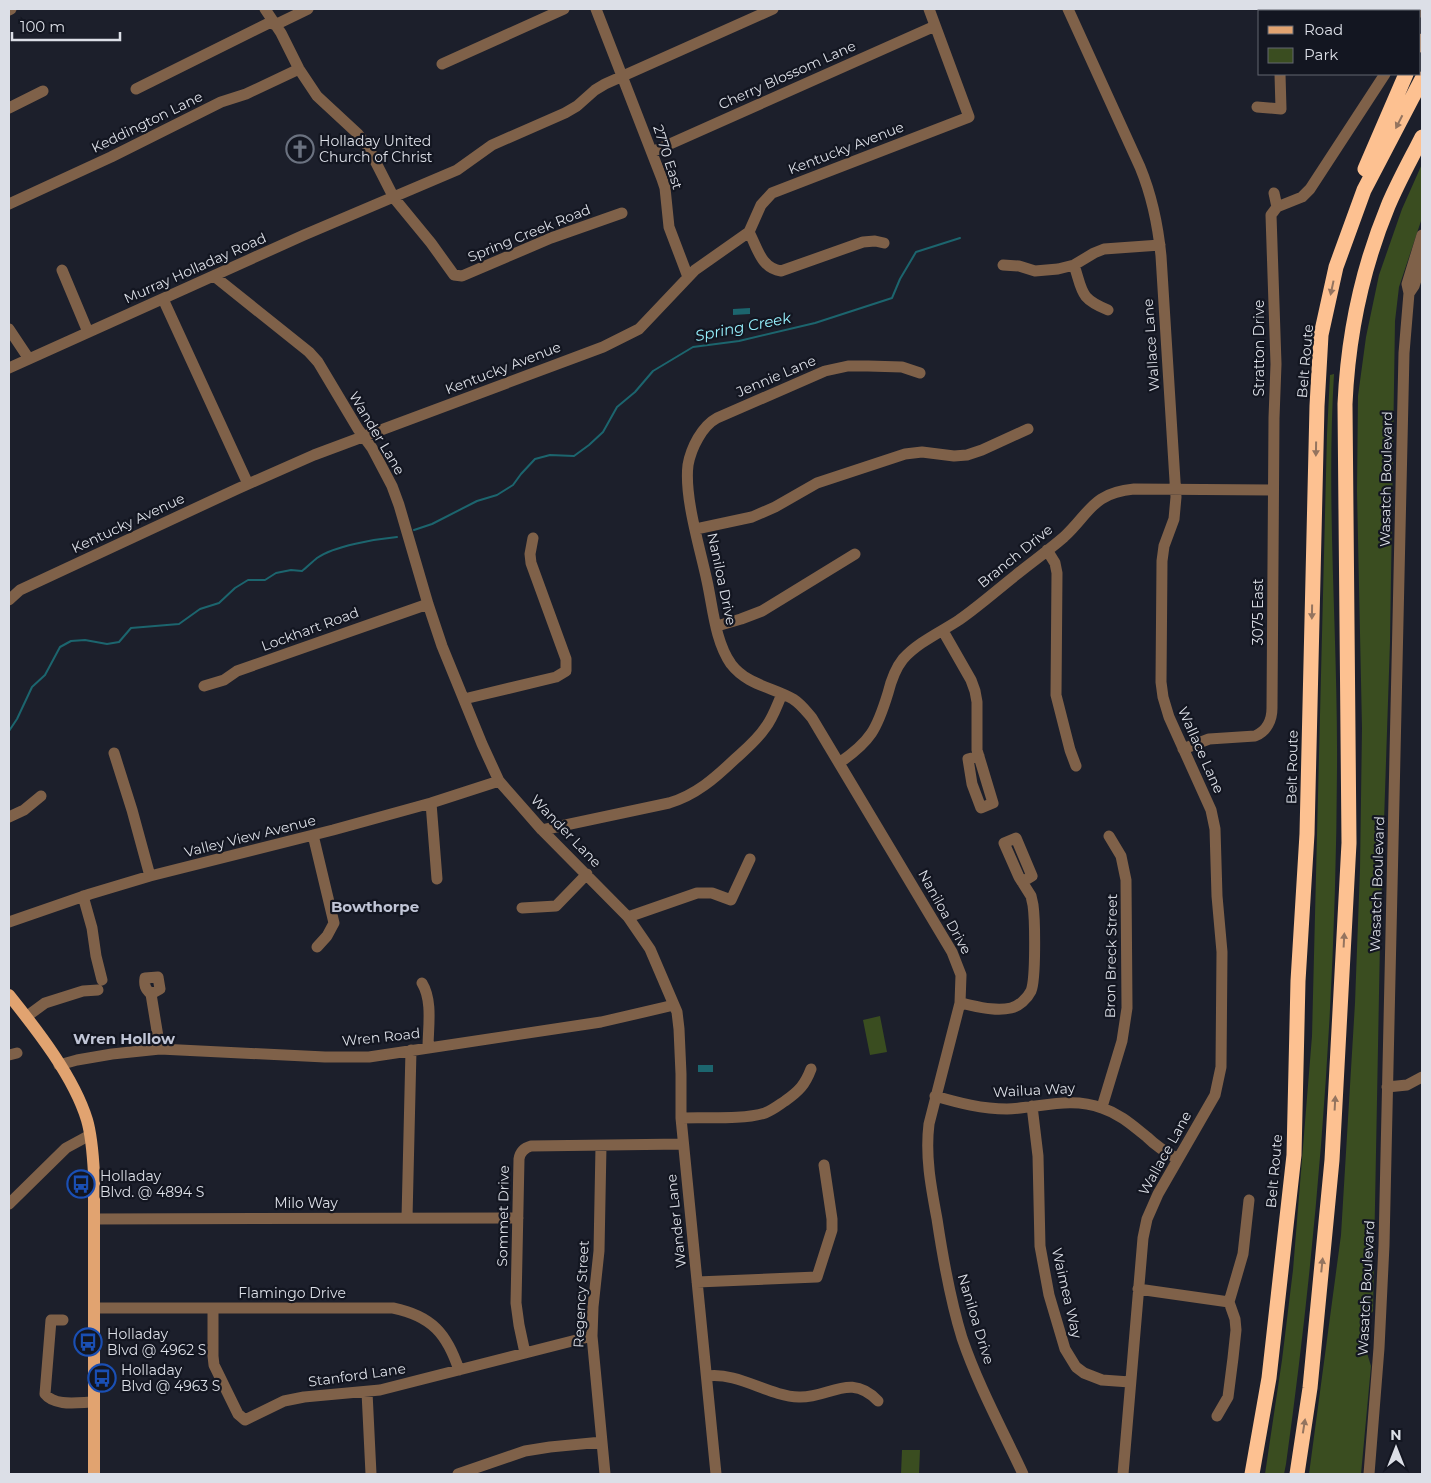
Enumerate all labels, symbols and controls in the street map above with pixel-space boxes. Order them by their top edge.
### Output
scale bar [12,10,120,42]
legend [1258,10,1421,75]
text: 100 m [20,17,65,36]
text: Road [1304,20,1343,39]
street label: Cherry Blossom Lane [715,37,859,113]
text: Park [1304,45,1338,64]
street label: Keddington Lane [88,87,206,157]
one-way arrow [1395,114,1403,129]
street label: Kentucky Avenue [786,118,906,178]
street label: 2770 East [649,122,687,192]
place label: Holladay United Church of Christ [319,132,433,166]
church icon: Holladay United Church of Christ [285,134,315,164]
street label: Spring Creek Road [465,200,593,266]
street label: Murray Holladay Road [121,228,269,308]
one-way arrow [1328,280,1336,295]
street label: Wallace Lane [1139,298,1163,392]
street label: Stratton Drive [1250,299,1268,397]
water label: Spring Creek [693,308,794,345]
street label: Belt Route [1293,323,1317,399]
street label: Kentucky Avenue [443,338,563,398]
street label: Jennie Lane [733,351,819,401]
street label: Wander Lane [345,388,409,478]
street label: Wasatch Boulevard [1376,411,1396,547]
one-way arrow [1312,441,1320,457]
street label: Kentucky Avenue [69,489,187,557]
street label: Branch Drive [974,520,1056,592]
street label: Naniloa Drive [703,531,741,627]
street label: 3075 East [1249,578,1267,645]
street label: Lockhart Road [259,603,361,655]
one-way arrow [1308,604,1316,620]
street label: Wallace Lane [1174,704,1228,796]
street label: Belt Route [1282,730,1302,804]
street label: Wander Lane [527,791,605,871]
street label: Valley View Avenue [182,811,318,861]
street label: Wasatch Boulevard [1366,816,1388,952]
street label: Naniloa Drive [914,867,976,957]
street label: Bron Breck Street [1101,893,1121,1018]
district label: Bowthorpe [331,897,419,916]
one-way arrow [1341,932,1349,948]
street label: Wren Road [341,1024,421,1050]
district label: Wren Hollow [73,1029,176,1048]
street label: Wailua Way [992,1079,1076,1101]
one-way arrow [1332,1094,1340,1110]
street label: Wallace Lane [1135,1108,1195,1198]
street label: Belt Route [1262,1133,1286,1209]
street label: Sommet Drive [493,1165,513,1267]
place label: Holladay Blvd. @ 4894 S [100,1167,204,1201]
bus stop icon: Holladay Blvd. @ 4894 S [66,1169,96,1199]
street label: Wander Lane [662,1173,690,1269]
street label: Milo Way [274,1194,338,1212]
street label: Wasatch Boulevard [1353,1220,1379,1356]
street label: Regency Street [569,1240,593,1348]
street label: Waimea Way [1048,1246,1086,1340]
one-way arrow [1318,1256,1326,1272]
street label: Naniloa Drive [954,1271,998,1367]
street label: Flamingo Drive [238,1284,346,1302]
place label: Holladay Blvd @ 4962 S [107,1325,206,1359]
bus stop icon: Holladay Blvd @ 4962 S [73,1327,103,1357]
street label: Stanford Lane [307,1359,407,1391]
place label: Holladay Blvd @ 4963 S [121,1361,220,1395]
bus stop icon: Holladay Blvd @ 4963 S [87,1363,117,1393]
one-way arrow [1300,1418,1308,1434]
north arrow [1371,1423,1421,1473]
text: N [1390,1426,1402,1444]

